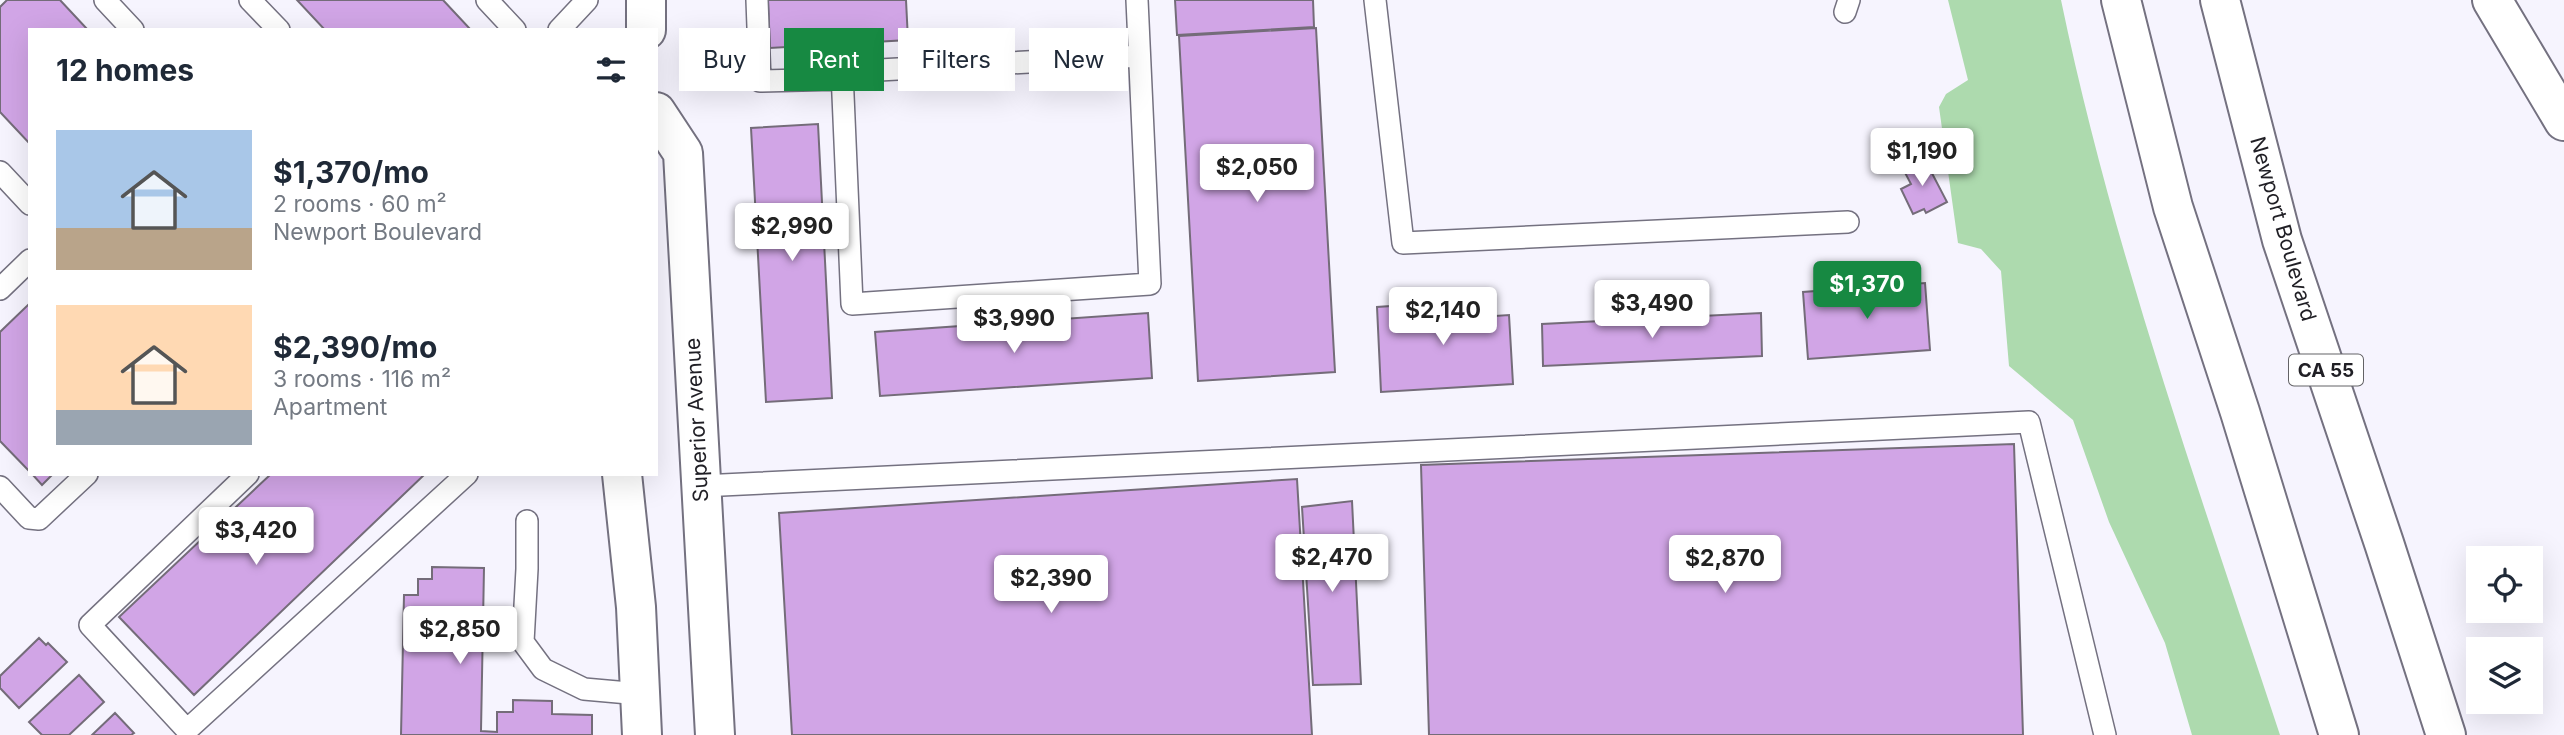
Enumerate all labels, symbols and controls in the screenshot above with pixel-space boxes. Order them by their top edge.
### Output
chip: Buy [679,28,770,91]
chip: Rent [784,28,884,91]
chip: Filters [898,28,1015,91]
chip: New [1029,28,1128,91]
icon: filters [592,51,630,89]
text: 12 homes [56,52,194,88]
pin: $1,190 [1865,128,1979,188]
street label: Newport Boulevard [2245,134,2322,324]
text: $1,190 [1887,137,1957,165]
pin: $2,050 [1200,144,1314,204]
text: $2,050 [1216,153,1298,181]
text: $1,370/mo [273,154,429,190]
icon: home [112,158,196,242]
text: 2 rooms · 60 m² [273,190,447,218]
pin: $2,990 [735,204,849,263]
text: $2,990 [751,212,833,240]
text: Newport Boulevard [273,218,482,246]
pin: $1,370 [1810,262,1924,321]
text: $1,370 [1829,270,1905,298]
pin: $3,490 [1595,280,1709,340]
pin: $2,140 [1386,288,1500,347]
text: $3,490 [1610,289,1694,317]
pin: $3,990 [957,296,1071,355]
text: $2,140 [1405,296,1481,324]
text: $3,990 [973,304,1055,332]
text: $2,390/mo [273,329,437,365]
icon: home [112,333,196,417]
street label: Superior Avenue [680,337,713,503]
road number: CA 55 [2289,354,2363,386]
text: 3 rooms · 116 m² [273,365,451,393]
text: Apartment [273,393,387,421]
pin: $3,420 [199,508,313,567]
text: $3,420 [215,516,297,544]
pin: $2,470 [1275,534,1389,594]
pin: $2,870 [1668,536,1782,595]
text: $2,470 [1291,543,1373,571]
text: $2,870 [1685,544,1765,572]
map controls [2466,546,2543,714]
button: locate [2466,546,2543,623]
pin: $2,390 [994,556,1108,615]
text: $2,390 [1010,564,1092,592]
pin: $2,850 [403,606,517,666]
text: $2,850 [419,615,501,643]
button: layers [2466,637,2543,714]

